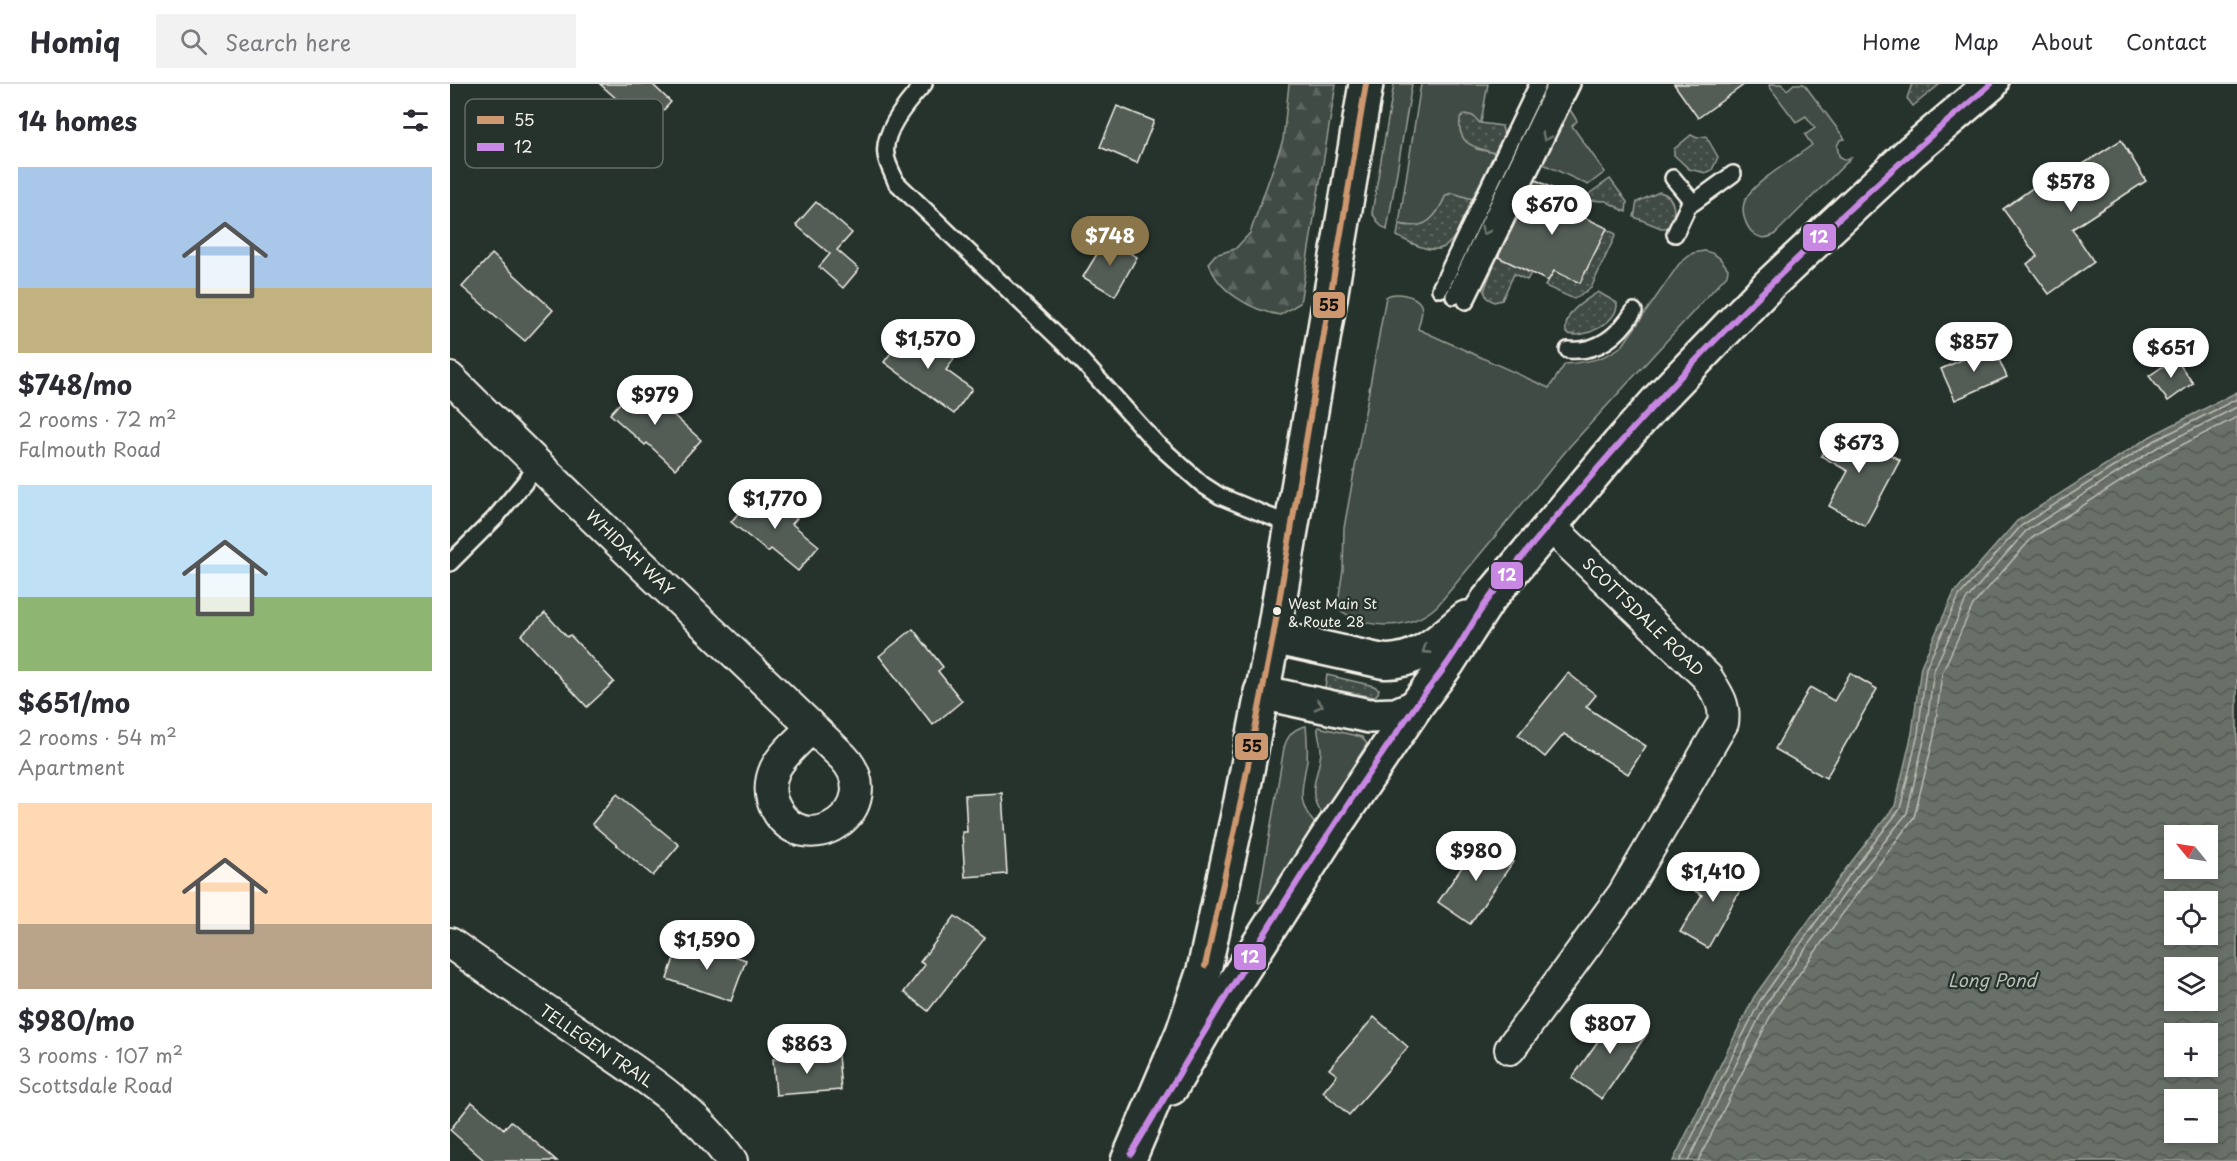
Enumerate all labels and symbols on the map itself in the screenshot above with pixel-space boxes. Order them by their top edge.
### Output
legend [465,99,663,168]
text: 55 [514,107,535,131]
one-way arrow [1542,130,1554,141]
text: 12 [514,134,533,158]
pin: $578 [2035,162,2107,213]
pin: $670 [1516,185,1588,236]
pin: $748 [1074,216,1146,267]
line badge: 12 [1802,223,1837,252]
text: 12 [1810,224,1828,248]
one-way arrow [1481,225,1493,236]
line badge: 55 [1312,291,1346,319]
text: 55 [1319,292,1339,316]
pin: $1,570 [879,319,977,370]
pin: $857 [1938,322,2010,373]
pin: $651 [2135,328,2207,379]
pin: $979 [619,375,691,426]
pin: $673 [1823,423,1895,474]
pin: $1,770 [726,479,824,530]
street label: WHIDAH WAY [581,503,681,601]
street label: SCOTTSDALE ROAD [1578,551,1710,681]
line badge: 12 [1490,561,1524,590]
text: 12 [1498,562,1516,586]
place label: West Main St & Route 28 [1288,593,1378,632]
marker: West Main St & Route 28 [1271,605,1283,617]
one-way arrow [1422,642,1432,654]
one-way arrow [1313,697,1323,710]
line badge: 55 [1234,732,1269,761]
text: 55 [1242,733,1262,757]
north arrow [2164,825,2218,879]
pin: $980 [1440,831,1512,882]
pin: $1,410 [1664,852,1762,903]
pin: $1,590 [658,920,756,971]
line badge: 12 [1233,943,1267,971]
text: 12 [1241,944,1259,968]
water label: Long Pond [1948,966,2039,993]
street label: TELLEGEN TRAIL [535,998,659,1092]
pin: $807 [1574,1004,1646,1055]
pin: $863 [771,1024,843,1075]

